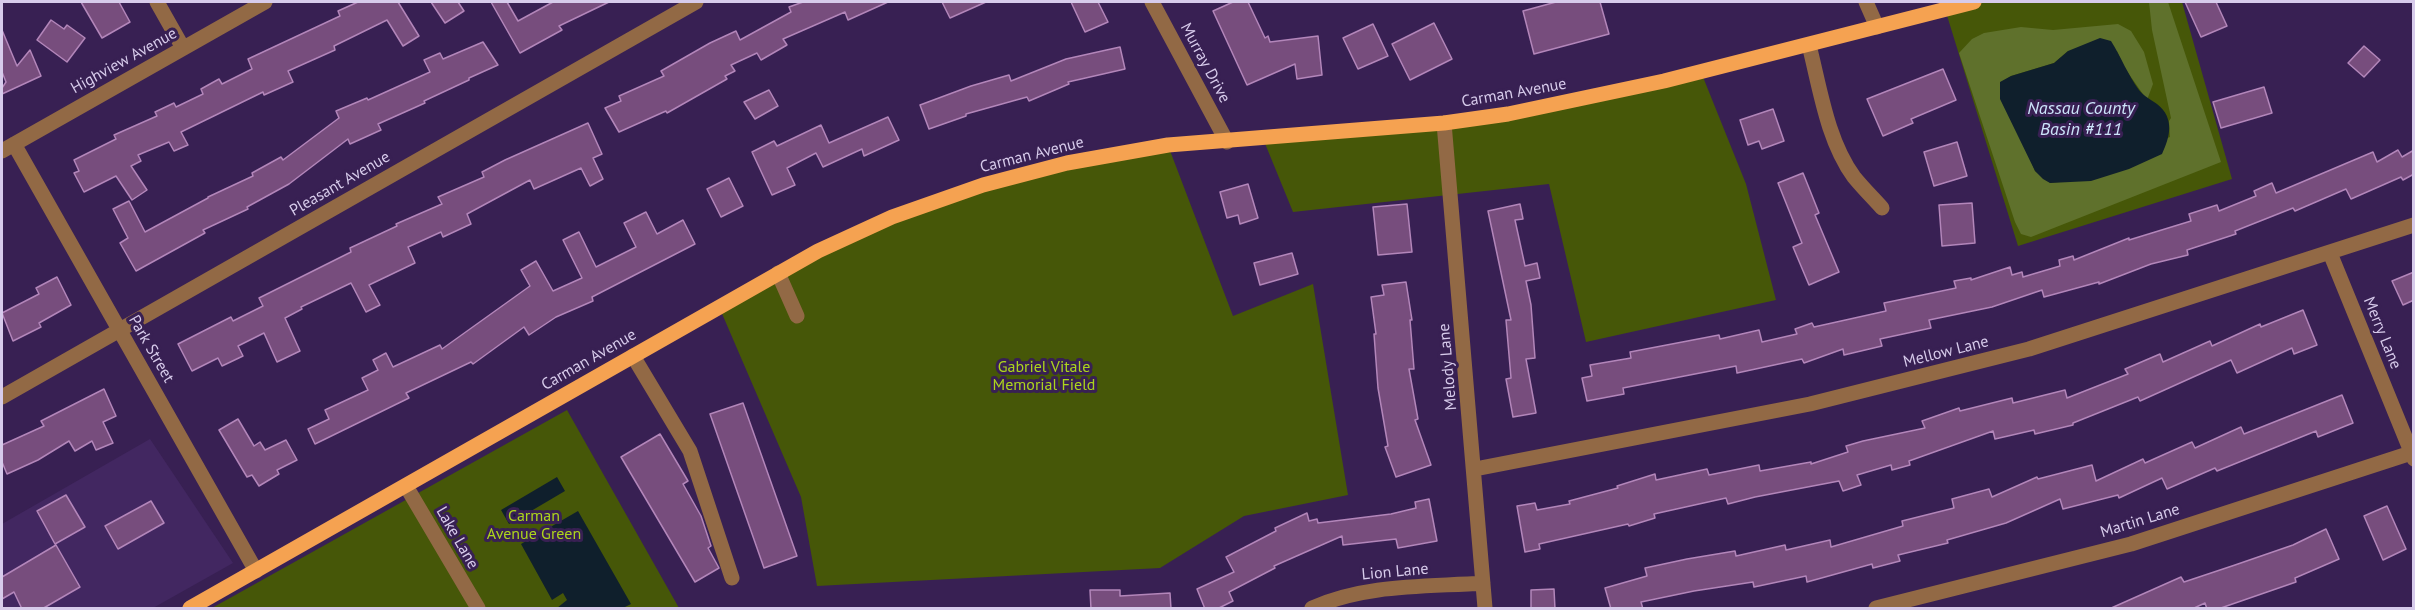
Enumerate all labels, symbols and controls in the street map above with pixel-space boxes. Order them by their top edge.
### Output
street label: Murray Drive [1176,20,1234,106]
street label: Highview Avenue [68,24,180,98]
street label: Carman Avenue [1460,74,1568,112]
water label: Nassau County Basin #111 [2027,98,2135,140]
street label: Carman Avenue [978,133,1086,177]
street label: Pleasant Avenue [286,147,394,221]
street label: Merry Lane [2359,294,2405,372]
street label: Park Street [124,312,178,386]
street label: Melody Lane [1435,323,1461,411]
street label: Carman Avenue [538,325,640,395]
street label: Mellow Lane [1901,332,1991,372]
park label: Gabriel Vitale Memorial Field [993,357,1095,395]
street label: Martin Lane [2098,500,2182,542]
street label: Lake Lane [432,504,482,572]
park label: Carman Avenue Green [487,506,581,544]
street label: Lion Lane [1361,560,1429,584]

